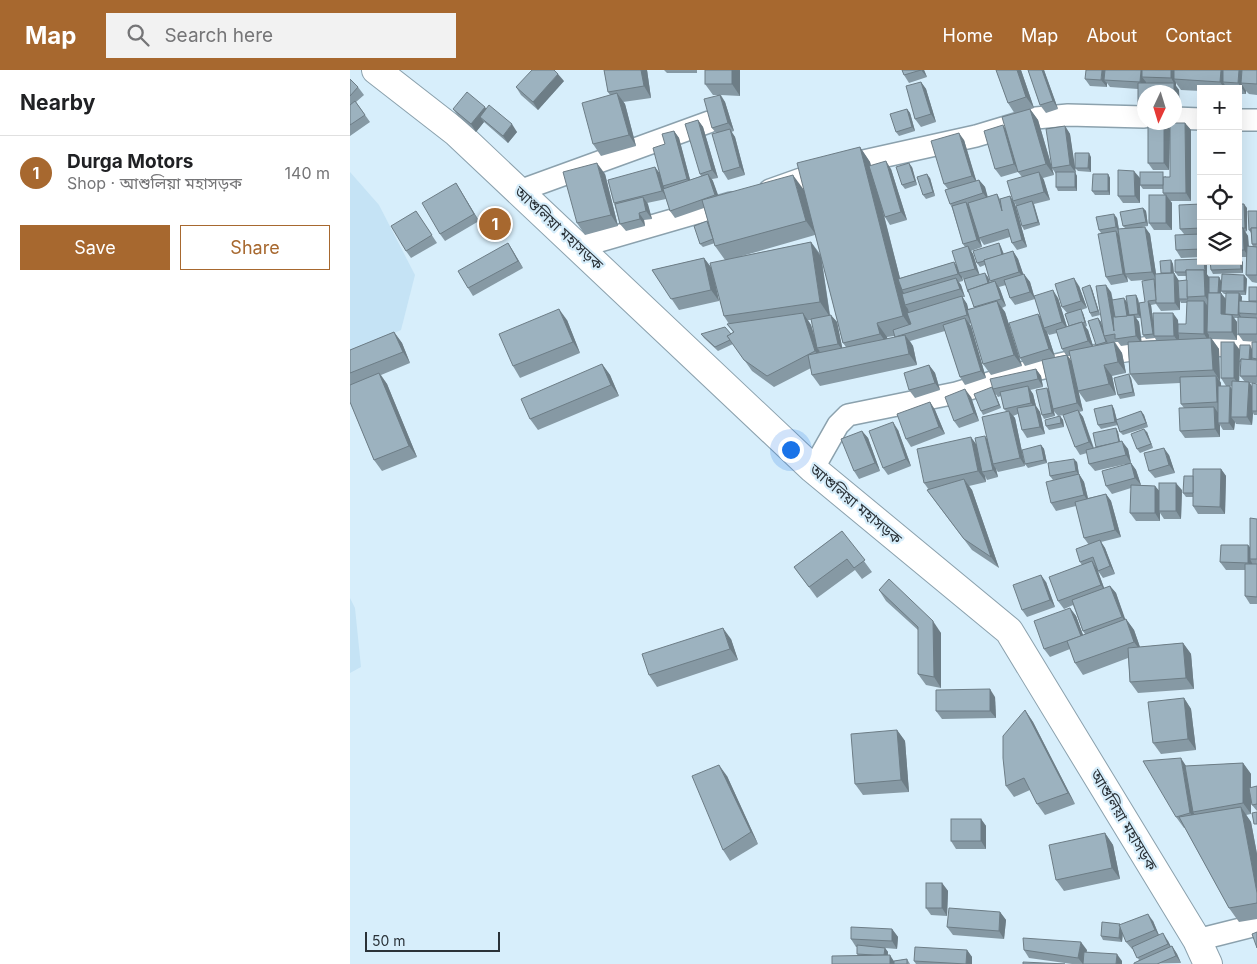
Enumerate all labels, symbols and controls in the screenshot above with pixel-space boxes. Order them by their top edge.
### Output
search box [106,13,456,58]
text: Map [25,21,76,50]
icon: search [124,21,152,49]
text: Search here [164,24,273,47]
text: Home [943,25,993,46]
text: Map [1021,25,1058,46]
text: About [1086,25,1137,46]
text: Contact [1165,25,1232,46]
north arrow [1137,85,1182,130]
map controls [1197,85,1242,265]
button: + [1197,85,1242,130]
text: Nearby [20,90,95,115]
button: − [1197,130,1242,175]
text: Durga Motors [67,150,194,173]
text: 1 [33,163,39,183]
text: 140 m [285,163,330,183]
text: Shop · আশুলিয়া মহাসড়ক [67,173,242,193]
button: locate [1197,175,1242,220]
street label: আশুলিয়া মহাসড়ক [510,181,608,275]
pin: 1 [479,205,511,243]
button: layers [1197,220,1242,265]
button: Save [20,225,170,270]
button: Share [180,225,330,270]
your location [778,437,804,463]
street label: আশুলিয়া মহাসড়ক [805,459,907,549]
street label: আশুলিয়া মহাসড়ক [1086,765,1162,875]
scale bar [365,929,500,952]
text: 50 m [372,932,406,949]

